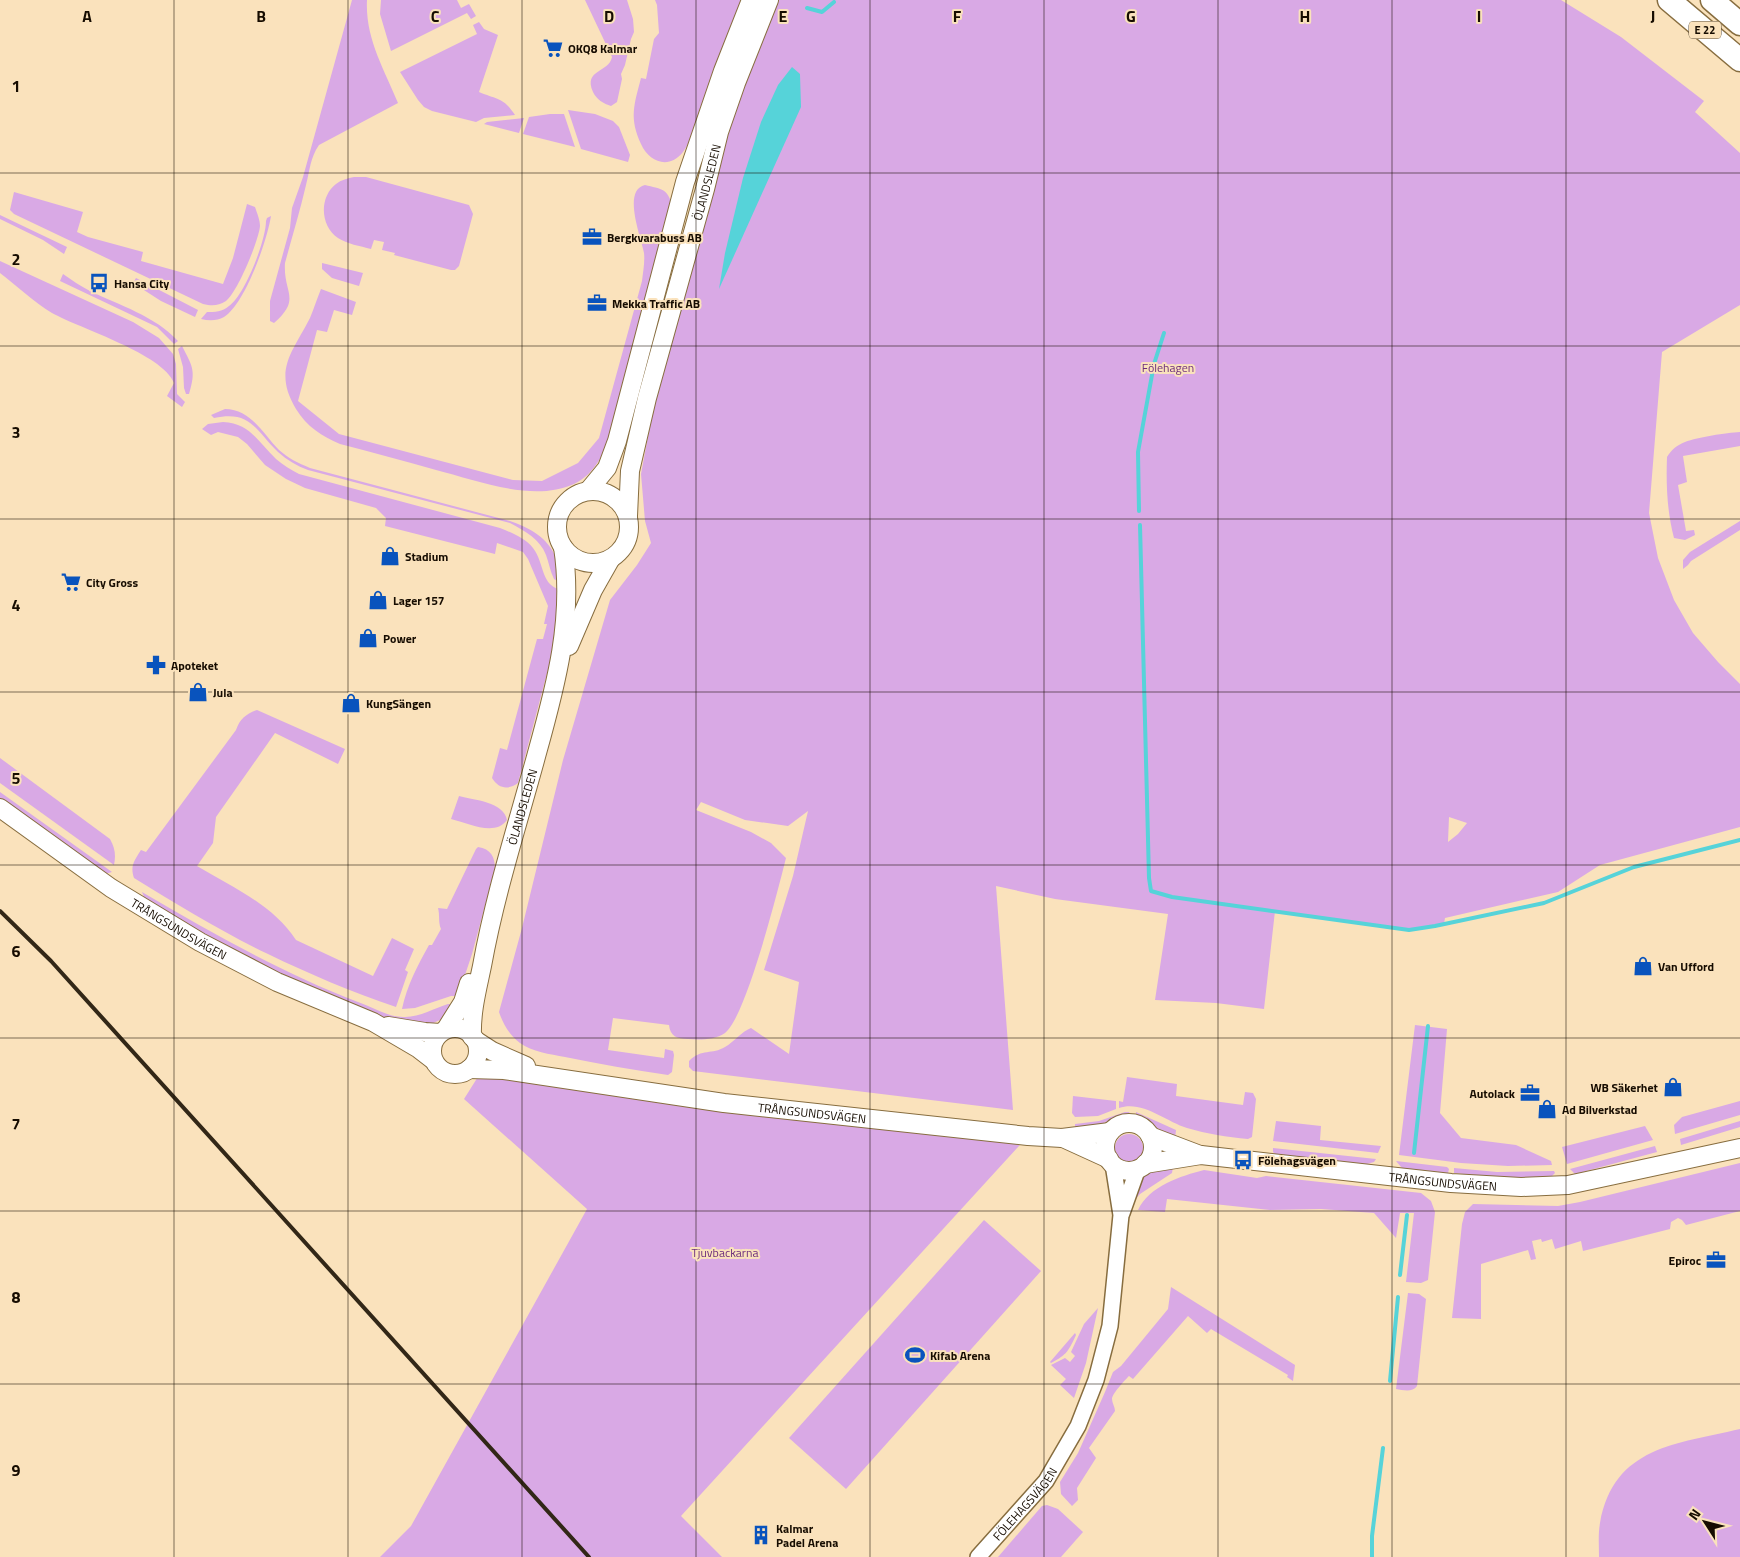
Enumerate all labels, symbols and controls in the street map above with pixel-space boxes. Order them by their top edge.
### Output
text: A [82,4,92,28]
text: B [256,4,266,28]
text: C [431,4,440,28]
text: D [604,4,614,28]
text: E [779,4,788,28]
text: F [953,4,962,28]
text: G [1126,4,1136,28]
text: H [1300,4,1310,28]
text: I [1477,4,1481,28]
text: J [1651,4,1655,28]
road number: E 22 [1689,22,1721,38]
supermarket icon: OKQ8 Kalmar [542,37,564,59]
place label: OKQ8 Kalmar [568,39,638,58]
text: 1 [12,74,20,98]
street label: ÖLANDSLEDEN [687,142,725,222]
office icon: Bergkvarabuss AB [581,226,603,248]
place label: Bergkvarabuss AB [607,228,702,247]
text: 2 [12,247,20,271]
bus stop icon: Hansa City [88,272,110,294]
place label: Hansa City [114,274,169,293]
office icon: Mekka Traffic AB [586,292,608,314]
place label: Mekka Traffic AB [612,294,700,313]
park label: Fölehagen [1142,358,1194,377]
text: 3 [12,420,20,444]
shop icon: Stadium [379,545,401,567]
place label: Stadium [405,547,448,566]
supermarket icon: City Gross [60,571,82,593]
place label: City Gross [86,573,138,592]
shop icon: Lager 157 [367,589,389,611]
place label: Lager 157 [393,591,445,610]
text: 4 [12,593,21,617]
shop icon: Power [357,627,379,649]
place label: Power [383,629,417,648]
pharmacy icon: Apoteket [145,654,167,676]
place label: Apoteket [171,656,219,675]
shop icon: Jula [187,681,209,703]
place label: Jula [213,683,233,702]
shop icon: KungSängen [340,692,362,714]
place label: KungSängen [366,694,431,713]
text: 5 [12,766,21,790]
street label: ÖLANDSLEDEN [502,767,542,847]
street label: TRÅNGSUNDSVÄGEN [127,893,230,964]
text: 6 [12,939,21,963]
shop icon: Van Ufford [1632,955,1654,977]
place label: Van Ufford [1658,957,1714,976]
shop icon: WB Säkerhet [1662,1076,1684,1098]
place label: WB Säkerhet [1590,1078,1659,1097]
office icon: Autolack [1519,1082,1541,1104]
place label: Autolack [1469,1084,1516,1103]
street label: TRÅNGSUNDSVÄGEN [757,1097,867,1128]
shop icon: Ad Bilverkstad [1536,1098,1558,1120]
place label: Ad Bilverkstad [1562,1100,1637,1119]
text: 7 [12,1112,20,1136]
bus stop icon: Fölehagsvägen [1232,1149,1254,1171]
place label: Fölehagsvägen [1258,1151,1336,1170]
street label: TRÅNGSUNDSVÄGEN [1388,1167,1498,1195]
park label: Tjuvbackarna [692,1243,758,1262]
office icon: Epiroc [1705,1249,1727,1271]
place label: Epiroc [1669,1251,1701,1270]
text: 8 [12,1285,21,1309]
sports icon: Kifab Arena [904,1344,926,1366]
place label: Kifab Arena [930,1346,990,1365]
text: 9 [12,1458,21,1482]
street label: FÖLEHAGSVÄGEN [988,1464,1062,1544]
north arrow [1680,1497,1730,1547]
text: N [1683,1504,1705,1524]
place label: Kalmar Padel Arena [776,1519,838,1552]
building icon: Kalmar Padel Arena [750,1524,772,1546]

